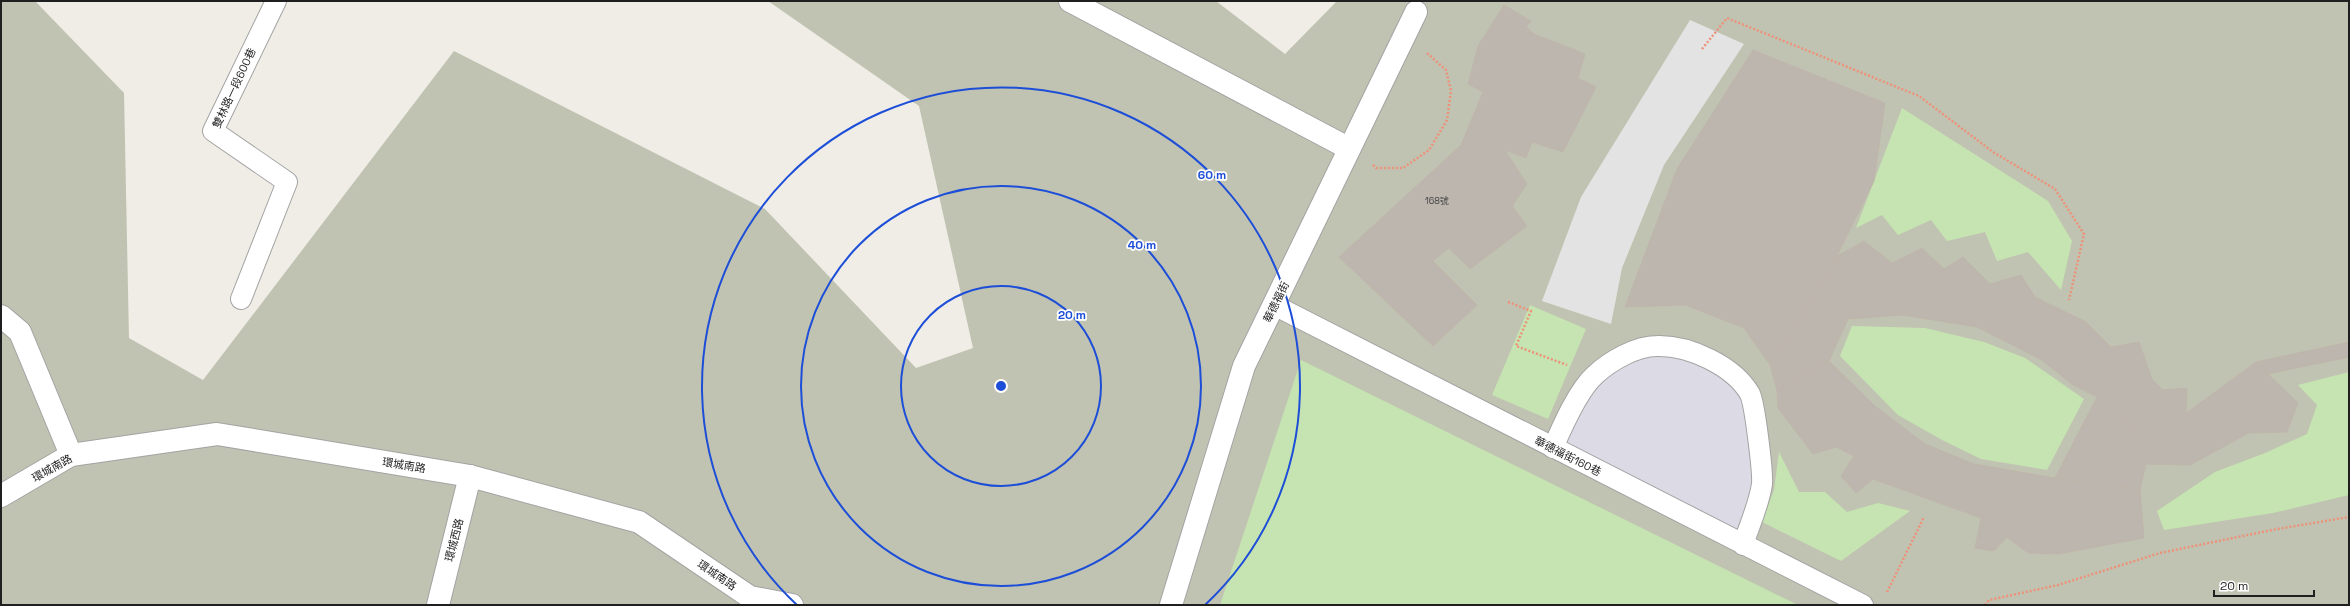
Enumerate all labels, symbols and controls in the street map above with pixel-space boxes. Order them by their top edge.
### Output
street label: 雙林路一段600巷 [209,46,259,130]
text: 60 m [1198,167,1226,183]
house number: 168號 [1425,195,1449,207]
text: 40 m [1128,237,1156,253]
street label: 華德福街 [1260,279,1292,325]
text: 20 m [1058,307,1086,323]
centre of rings [994,379,1008,393]
street label: 華德福街160巷 [1532,433,1604,479]
street label: 環城南路 [29,451,75,485]
street label: 環城南路 [381,455,427,475]
street label: 環城西路 [442,517,466,563]
street label: 環城南路 [695,557,739,593]
scale bar [2214,572,2314,598]
text: 20 m [2220,578,2248,594]

